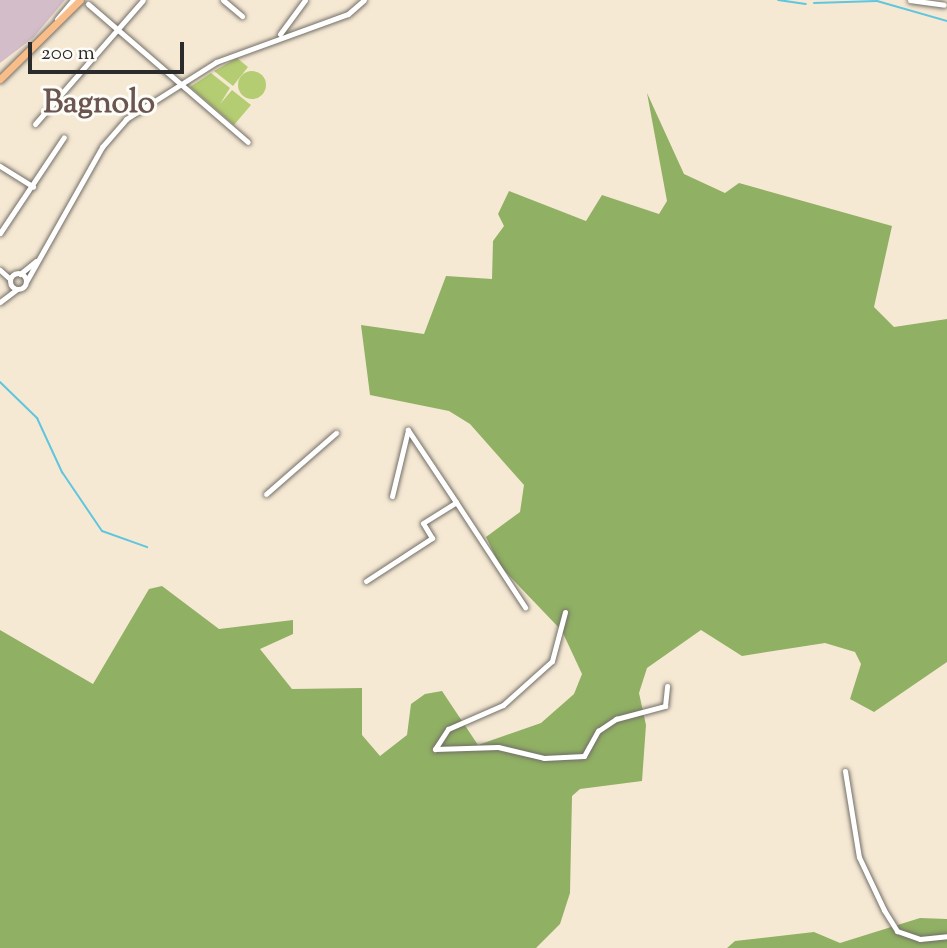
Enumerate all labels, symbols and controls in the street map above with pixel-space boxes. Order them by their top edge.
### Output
scale bar [32,28,187,72]
text: 200 m [41,39,95,69]
district label: Bagnolo [43,85,155,123]

